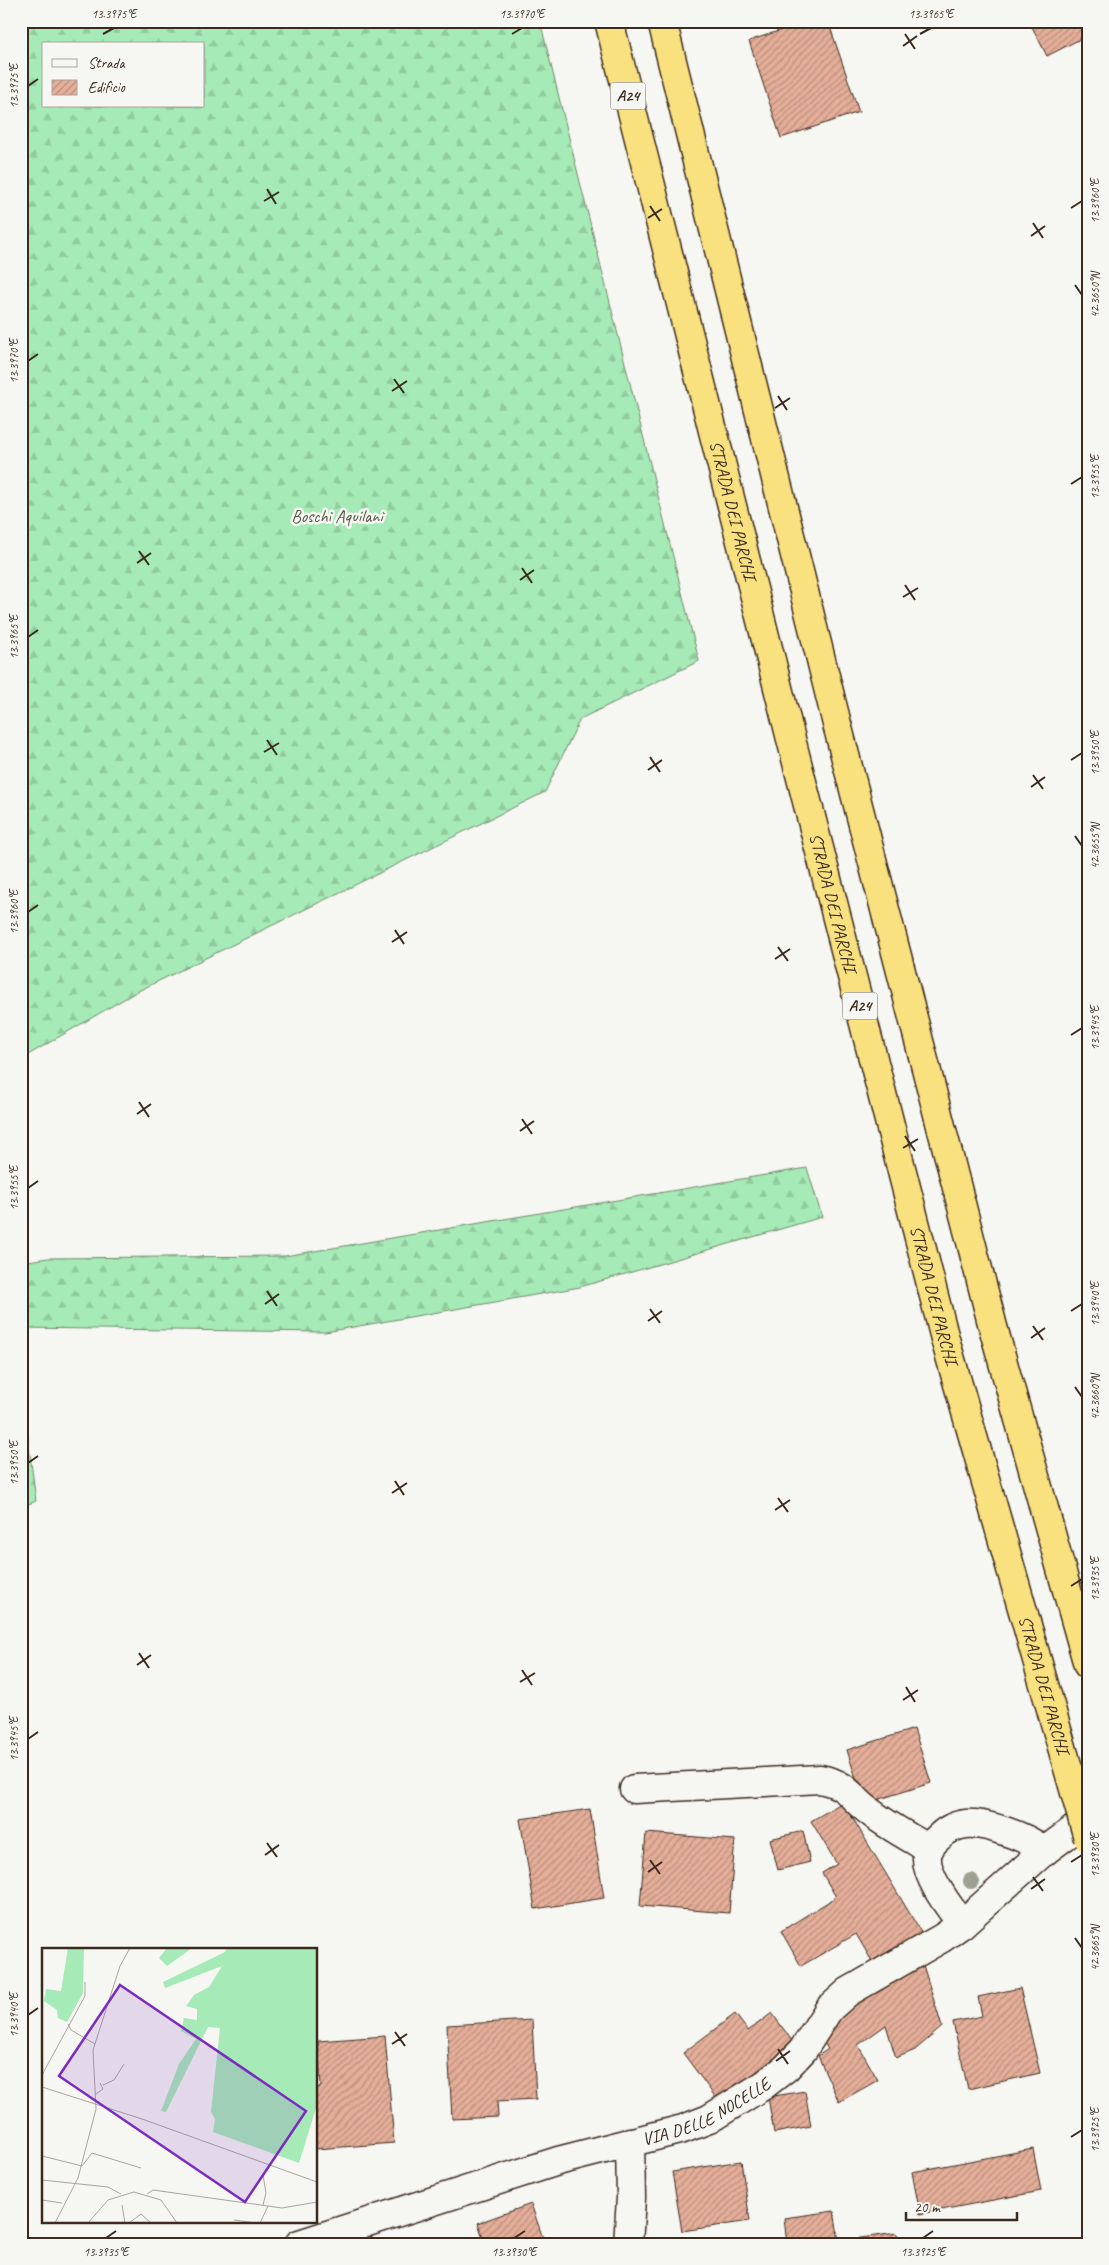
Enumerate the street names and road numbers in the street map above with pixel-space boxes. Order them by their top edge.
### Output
road number: A24 [610,82,646,110]
street label: STRADA DEI PARCHI [705,438,762,586]
street label: STRADA DEI PARCHI [805,831,862,978]
road number: A24 [842,992,878,1019]
street label: STRADA DEI PARCHI [905,1223,964,1371]
street label: STRADA DEI PARCHI [1014,1613,1075,1760]
street label: VIA DELLE NOCELLE [640,2072,777,2150]

